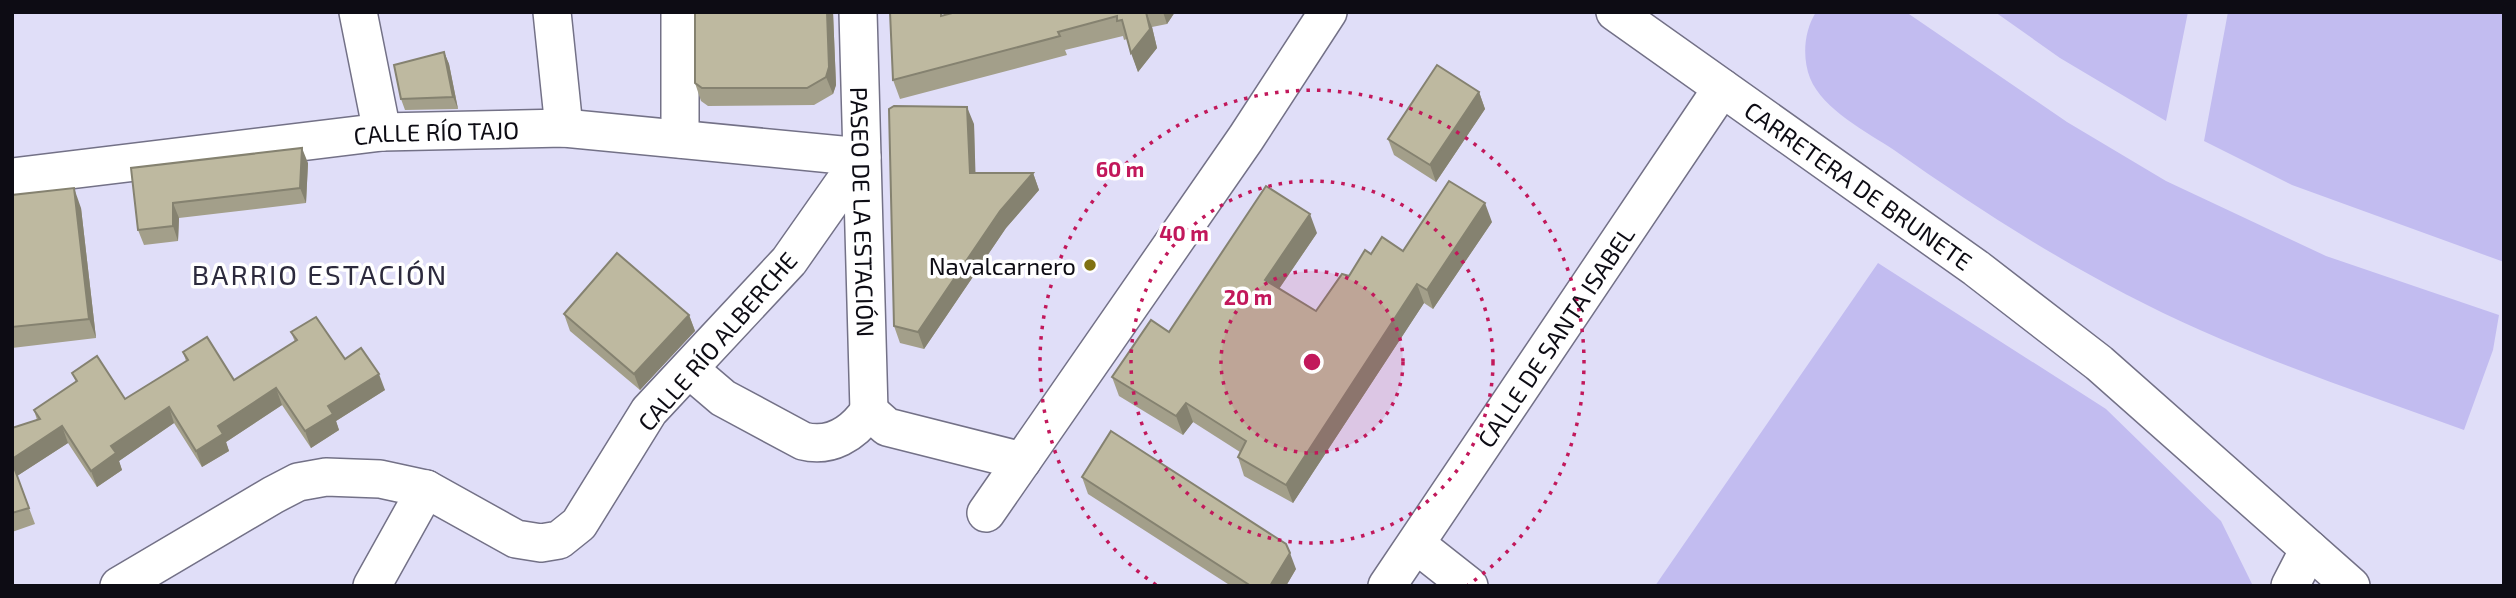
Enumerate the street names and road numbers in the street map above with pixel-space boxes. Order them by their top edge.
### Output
street label: PASEO DE LA ESTACIÓN [846,86,881,338]
street label: CARRETERA DE BRUNETE [1740,94,1978,275]
street label: CALLE RÍO TAJO [352,114,519,150]
street label: CALLE DE SANTA ISABEL [1470,220,1640,452]
street label: CALLE RÍO ALBERCHE [631,246,803,436]

